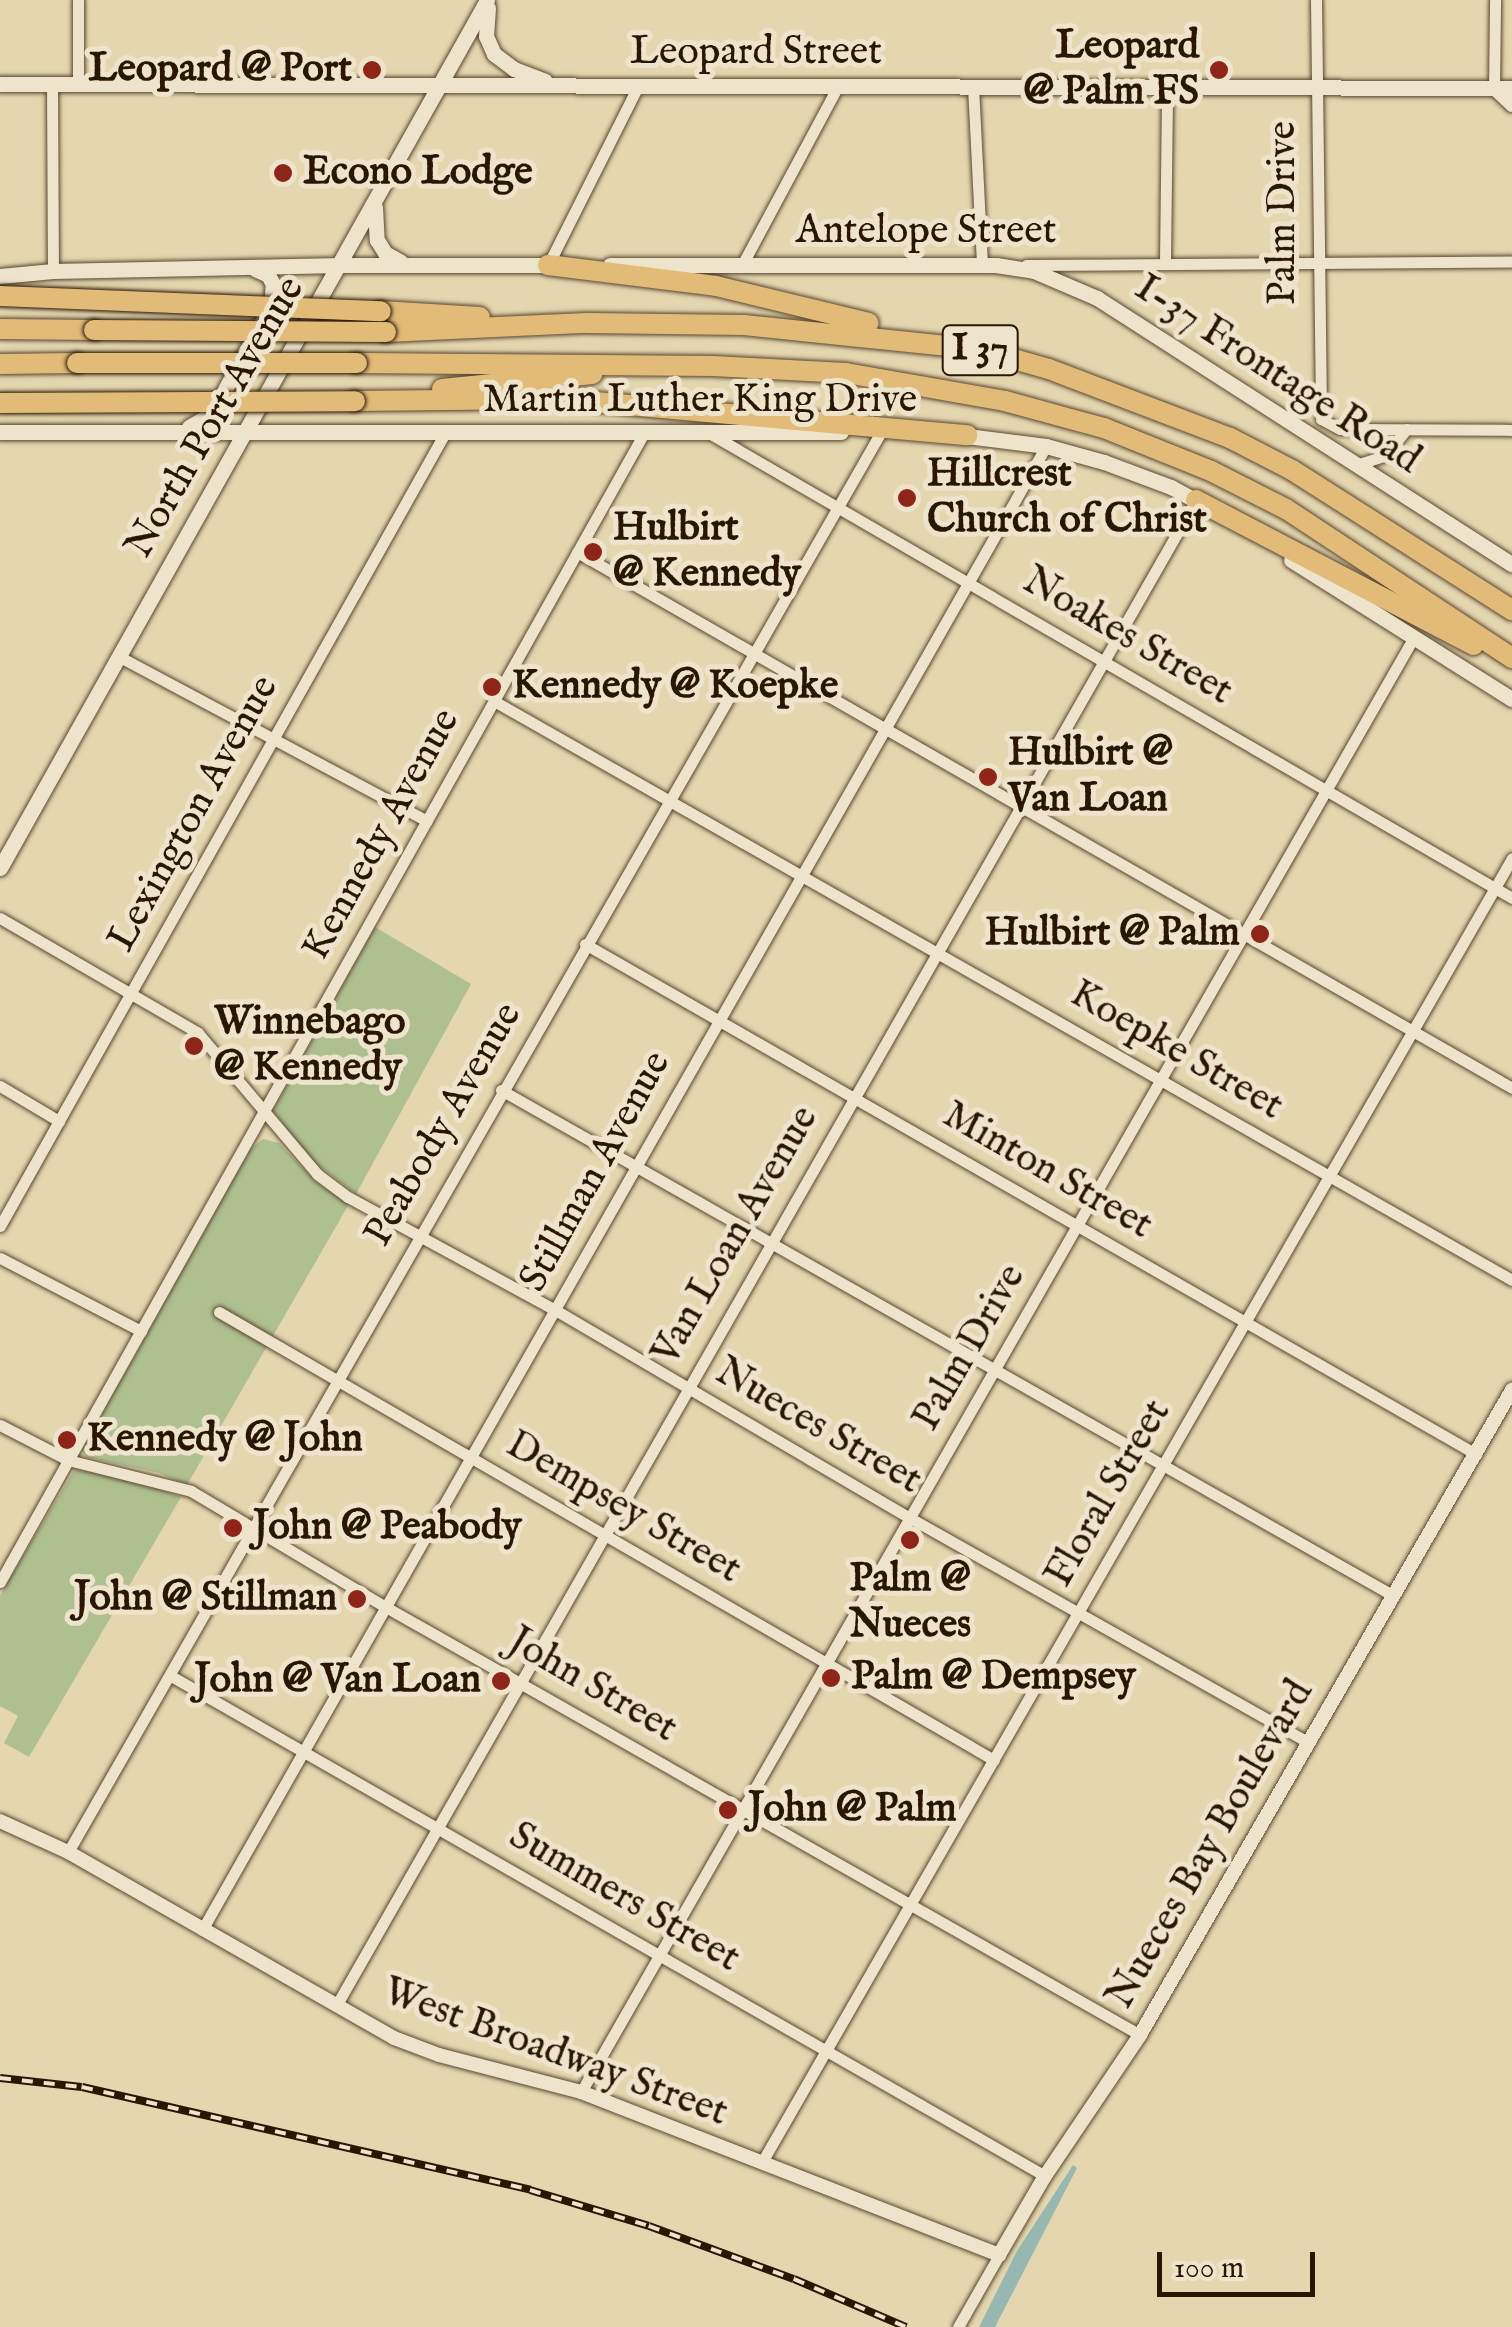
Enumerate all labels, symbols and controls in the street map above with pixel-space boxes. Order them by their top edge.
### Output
place label: Leopard @ Palm FS [1024,23,1199,117]
street label: Leopard Street [630,29,882,77]
place label: Leopard @ Port [89,46,352,94]
marker: Leopard @ Port [361,59,383,81]
marker: Leopard @ Palm FS [1208,59,1230,81]
street label: Palm Drive [1260,121,1308,305]
place label: Econo Lodge [303,149,533,197]
marker: Econo Lodge [272,162,294,184]
street label: Antelope Street [796,208,1056,256]
street label: I-37 Frontage Road [1125,265,1429,485]
street label: North Port Avenue [116,269,316,567]
road number: I 37 [940,317,1020,383]
street label: Martin Luther King Drive [483,377,917,425]
place label: Hillcrest Church of Christ [927,451,1207,545]
marker: Hillcrest Church of Christ [896,487,918,509]
place label: Hulbirt @ Kennedy [613,505,801,599]
marker: Hulbirt @ Kennedy [582,541,604,563]
street label: Noakes Street [1014,558,1240,716]
place label: Kennedy @ Koepke [512,663,838,711]
street label: Lexington Avenue [98,668,290,960]
marker: Kennedy @ Koepke [481,676,503,698]
street label: Kennedy Avenue [293,701,471,969]
place label: Hulbirt @ Van Loan [1008,730,1173,824]
marker: Hulbirt @ Van Loan [977,766,999,788]
place label: Hulbirt @ Palm [985,910,1240,958]
marker: Hulbirt @ Palm [1249,923,1271,945]
street label: Koepke Street [1061,971,1291,1131]
street label: Peabody Avenue [355,995,533,1255]
place label: Winnebago @ Kennedy [214,999,406,1093]
marker: Winnebago @ Kennedy [183,1035,205,1057]
street label: Stillman Avenue [510,1043,682,1301]
street label: Minton Street [934,1092,1160,1250]
street label: Van Loan Avenue [642,1098,830,1374]
street label: Palm Drive [903,1256,1037,1440]
street label: Nueces Street [706,1349,930,1505]
street label: Floral Street [1036,1392,1182,1596]
place label: Kennedy @ John [87,1416,363,1464]
street label: Dempsey Street [497,1421,749,1595]
marker: Kennedy @ John [56,1429,78,1451]
place label: John @ Peabody [253,1504,522,1552]
marker: John @ Peabody [222,1517,244,1539]
marker: Palm @ Nueces [899,1529,921,1551]
place label: Palm @ Nueces [849,1556,971,1650]
place label: John @ Stillman [74,1575,337,1623]
marker: John @ Stillman [346,1588,368,1610]
street label: John Street [499,1618,685,1754]
place label: Palm @ Dempsey [851,1654,1136,1702]
place label: John @ Van Loan [194,1657,481,1705]
marker: Palm @ Dempsey [820,1667,842,1689]
marker: John @ Van Loan [490,1670,512,1692]
street label: Nueces Bay Boulevard [1097,1672,1325,2018]
place label: John @ Palm [748,1786,957,1834]
marker: John @ Palm [717,1799,739,1821]
street label: Summers Street [500,1813,748,1983]
street label: West Broadway Street [376,1968,734,2138]
scale bar [1162,2232,1320,2294]
text: 100 m [1174,2250,1244,2288]

